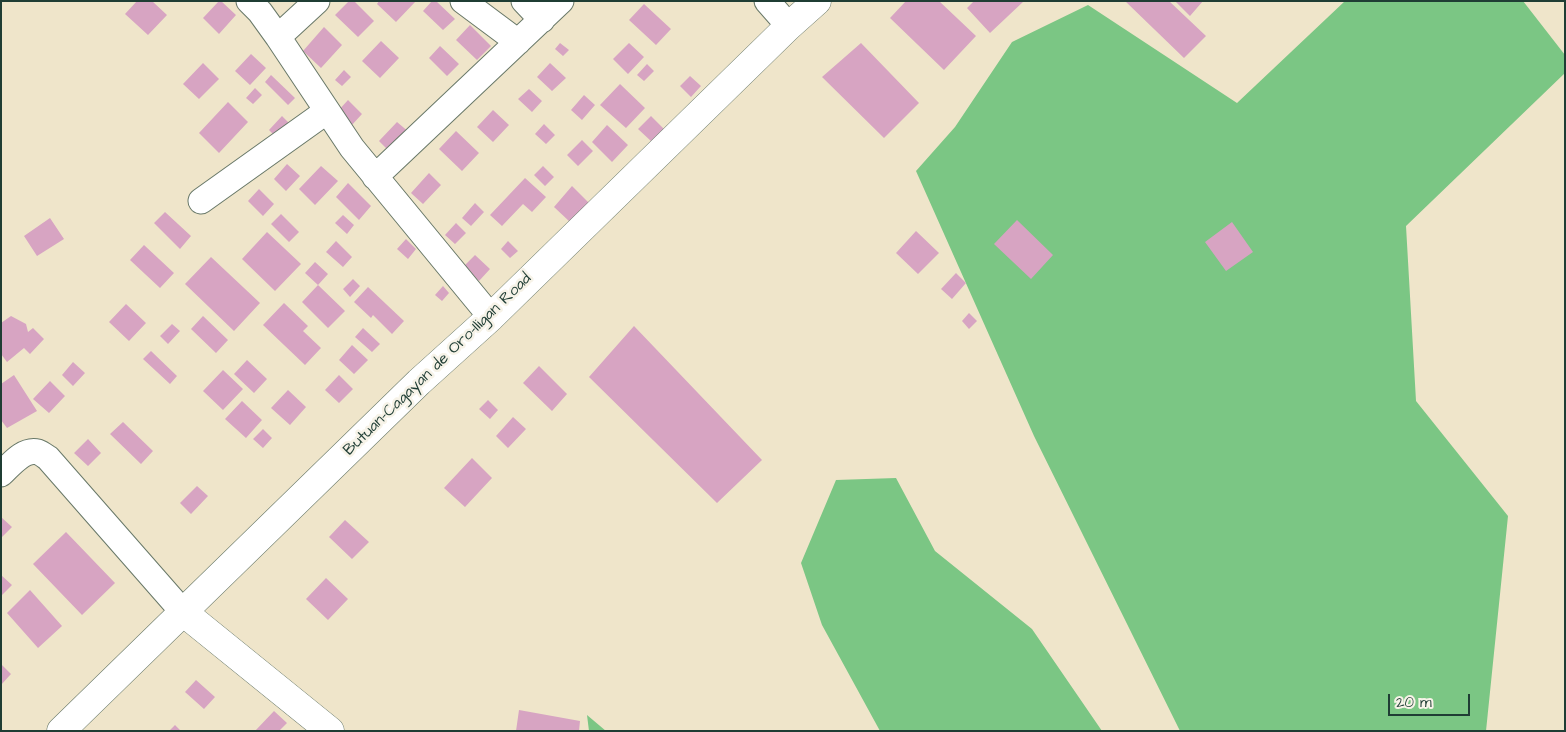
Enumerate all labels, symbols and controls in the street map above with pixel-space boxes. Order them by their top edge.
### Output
street label: Butuan-Cagayan de Oro-Iligan Road [340,270,536,460]
scale bar [1391,684,1474,716]
text: 20 m [1396,692,1432,713]

